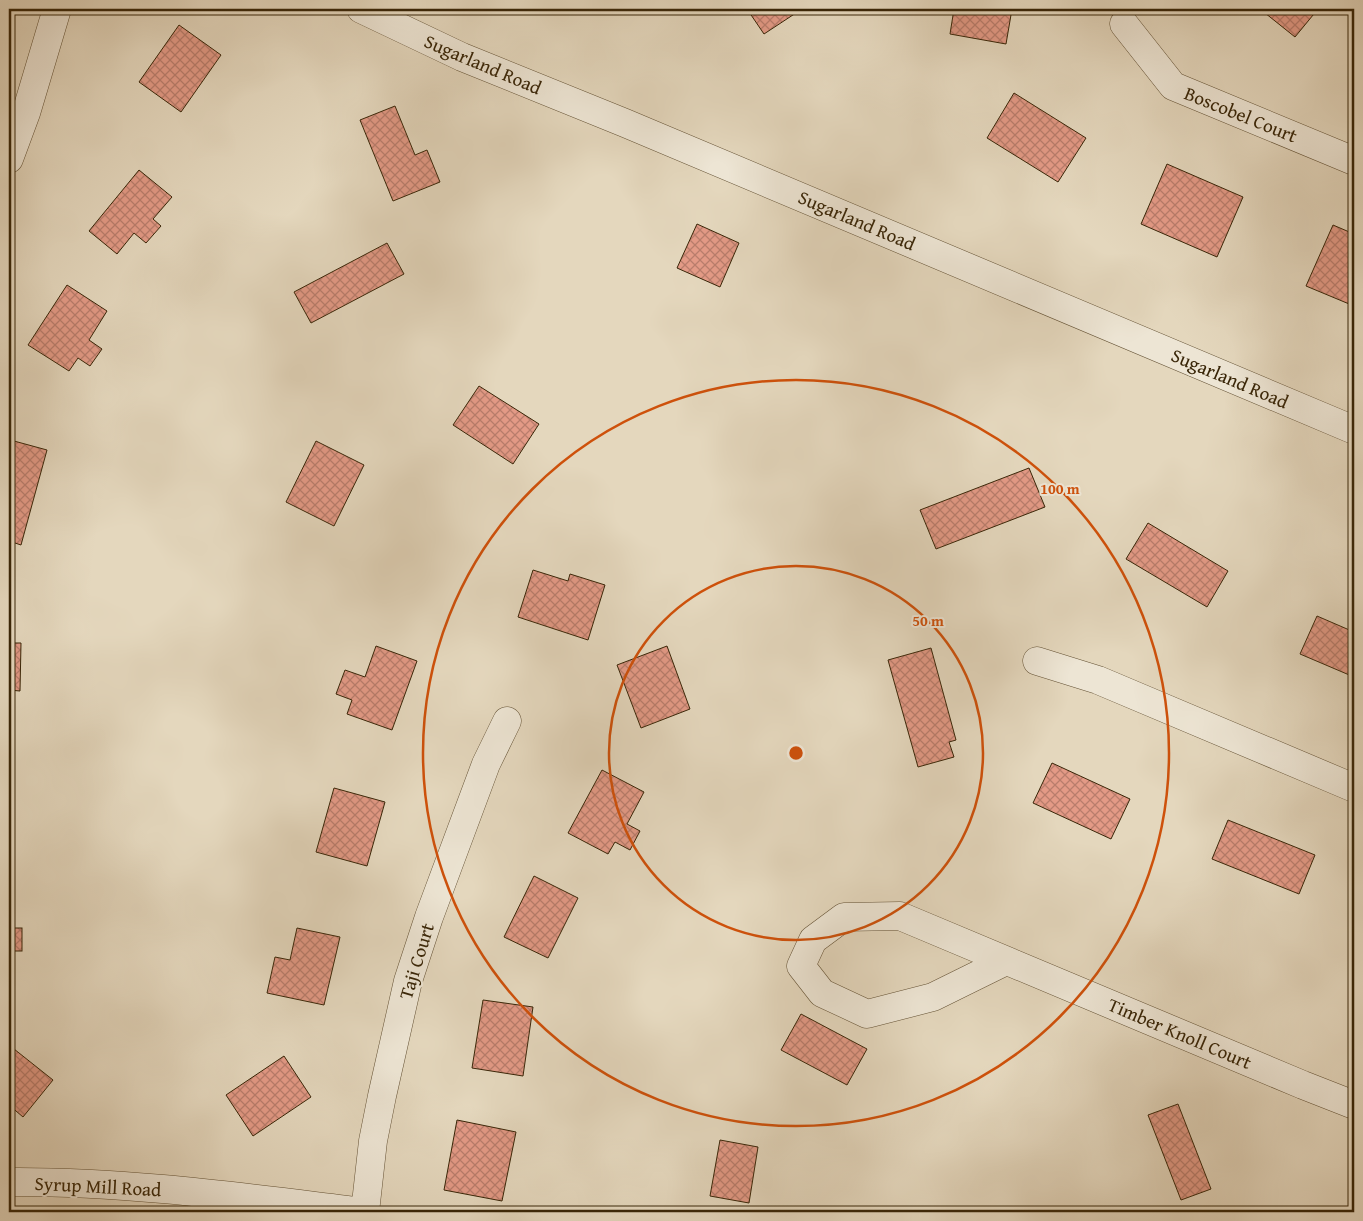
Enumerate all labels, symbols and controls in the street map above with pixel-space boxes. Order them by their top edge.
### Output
street label: Sugarland Road [420,27,547,102]
street label: Boscobel Court [1180,79,1302,149]
street label: Sugarland Road [794,183,921,258]
street label: Sugarland Road [1167,341,1294,416]
text: 100 m [1040,478,1080,499]
text: 50 m [912,610,944,631]
centre of rings [787,744,805,762]
street label: Taji Court [391,919,441,1003]
street label: Timber Knoll Court [1104,990,1256,1076]
street label: Syrup Mill Road [34,1169,163,1203]

